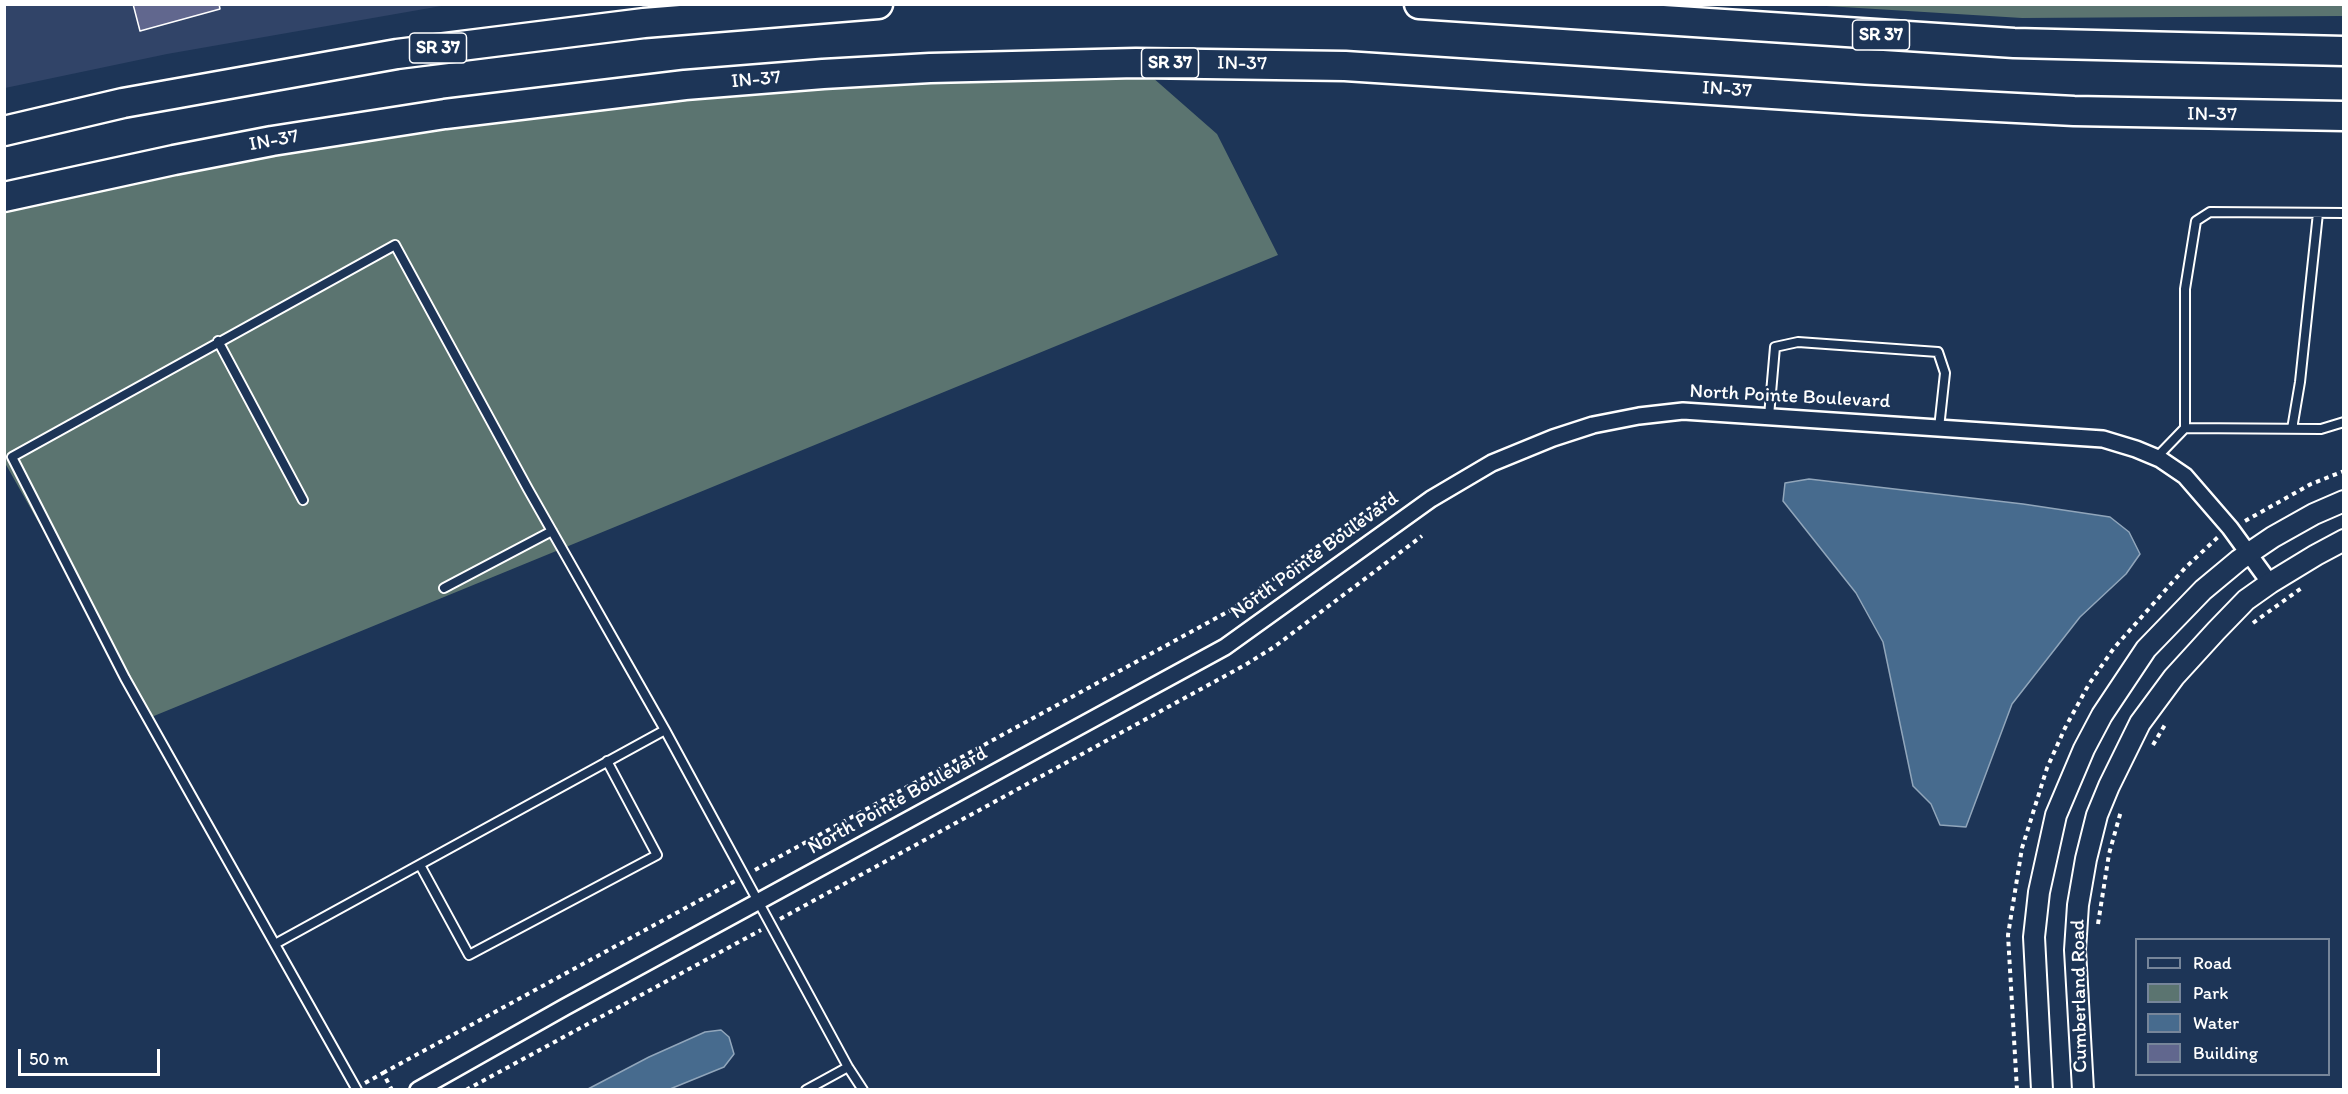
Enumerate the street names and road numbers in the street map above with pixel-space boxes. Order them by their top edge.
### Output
road number: SR 37 [1852,20,1910,50]
road number: SR 37 [410,33,466,63]
road number: SR 37 [1142,48,1198,78]
street label: IN-37 [1217,52,1267,76]
street label: IN-37 [730,66,782,94]
street label: IN-37 [1701,76,1753,104]
street label: IN-37 [2187,103,2237,127]
street label: IN-37 [247,125,301,157]
street label: North Pointe Boulevard [1689,380,1891,414]
street label: North Pointe Boulevard [1226,487,1404,625]
street label: North Pointe Boulevard [804,742,992,860]
street label: Cumberland Road [2067,919,2093,1073]

